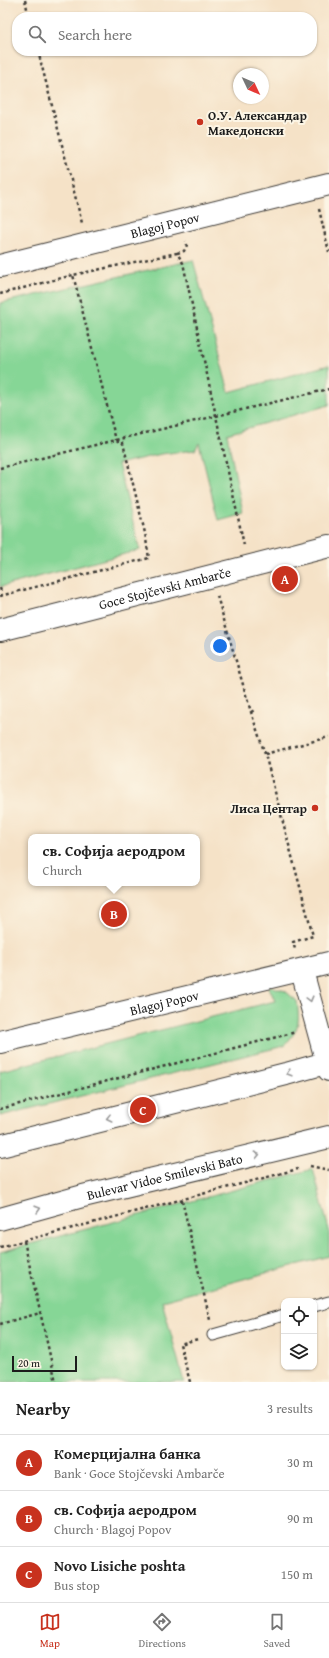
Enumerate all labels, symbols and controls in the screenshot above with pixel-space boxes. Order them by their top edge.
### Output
search box [12,12,317,56]
icon: search [26,23,48,45]
text: Search here [58,24,132,45]
north arrow [233,68,269,104]
place label: О.У. Александар Македонски [208,106,308,140]
marker: О.У. Александар Македонски [195,117,205,127]
street label: Blagoj Popov [129,207,202,243]
street label: Goce Stojčevski Ambarče [97,562,233,614]
pin: A [272,564,298,594]
your location [210,636,230,656]
place label: Лиса Центар [230,799,308,818]
marker: Лиса Центар [310,803,320,813]
popup [28,834,200,886]
text: св. Софија аеродром [43,840,185,861]
text: Church [43,861,82,880]
pin: B [101,899,127,929]
street label: Blagoj Popov [128,985,201,1020]
one-way arrow [305,995,313,1002]
one-way arrow [286,1068,293,1077]
pin: C [130,1095,156,1125]
one-way arrow [106,1114,112,1122]
street label: Bulevar Vidoe Smilevski Bato [85,1149,245,1204]
one-way arrow [254,1151,260,1159]
one-way arrow [34,1205,41,1214]
map controls [281,1298,317,1370]
button: locate [281,1298,317,1334]
button: layers [281,1334,317,1370]
scale bar [12,1354,77,1373]
text: 20 m [18,1355,40,1371]
text: Nearby [16,1396,70,1421]
text: 3 results [267,1399,313,1418]
text: Комерцијална банка [54,1443,201,1464]
text: A [25,1453,33,1472]
text: 30 m [287,1453,313,1472]
text: Bank · Goce Stojčevski Ambarče [54,1464,225,1483]
text: св. Софија аеродром [54,1499,197,1520]
text: B [25,1509,33,1528]
text: 90 m [287,1509,313,1528]
text: Church · Blagoj Popov [54,1520,171,1539]
text: Novo Lisiche poshta [54,1555,185,1576]
text: C [25,1565,33,1584]
text: 150 m [281,1565,313,1584]
text: Bus stop [54,1576,100,1595]
tab: Map [39,1611,61,1651]
tab: Directions [139,1611,186,1651]
tab: Saved [263,1611,290,1651]

